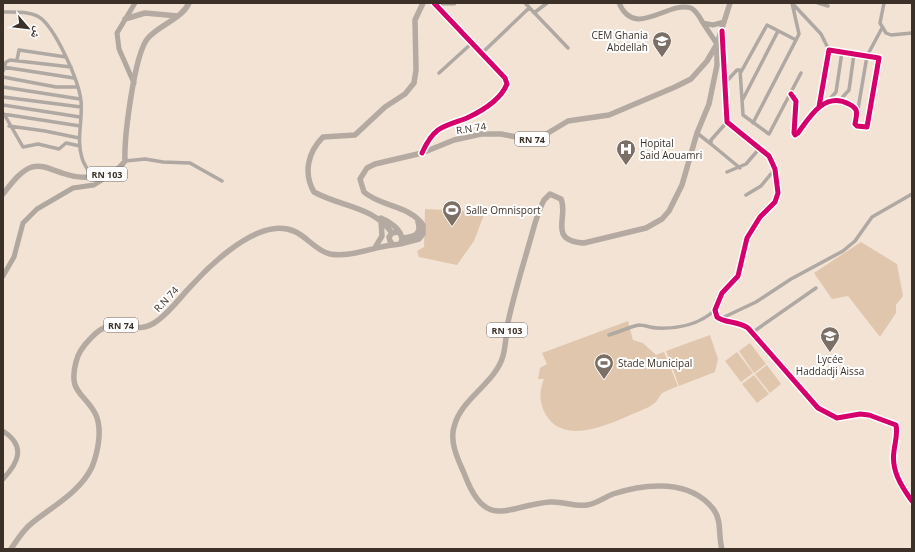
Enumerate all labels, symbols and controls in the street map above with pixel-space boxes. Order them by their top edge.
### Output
north arrow [8,8,48,48]
text: ش [27,24,47,42]
place label: CEM Ghania Abdellah [591,28,648,54]
school or university icon: CEM Ghania Abdellah [651,30,673,58]
street label: R.N 74 [455,119,487,137]
road number: RN 74 [515,132,549,146]
place label: Hopital Said Aouamri [640,136,702,162]
hospital icon: Hopital Said Aouamri [615,138,637,166]
road number: RN 103 [87,167,127,181]
sports icon: Salle Omnisport [441,199,463,227]
place label: Salle Omnisport [466,203,541,217]
street label: R.N 74 [151,283,182,315]
road number: RN 74 [104,318,138,332]
road number: RN 103 [487,323,527,337]
school or university icon: Lycée Haddadji Aissa [819,325,841,353]
sports icon: Stade Municipal [593,352,615,380]
place label: Lycée Haddadji Aissa [796,352,864,378]
place label: Stade Municipal [618,356,692,370]

